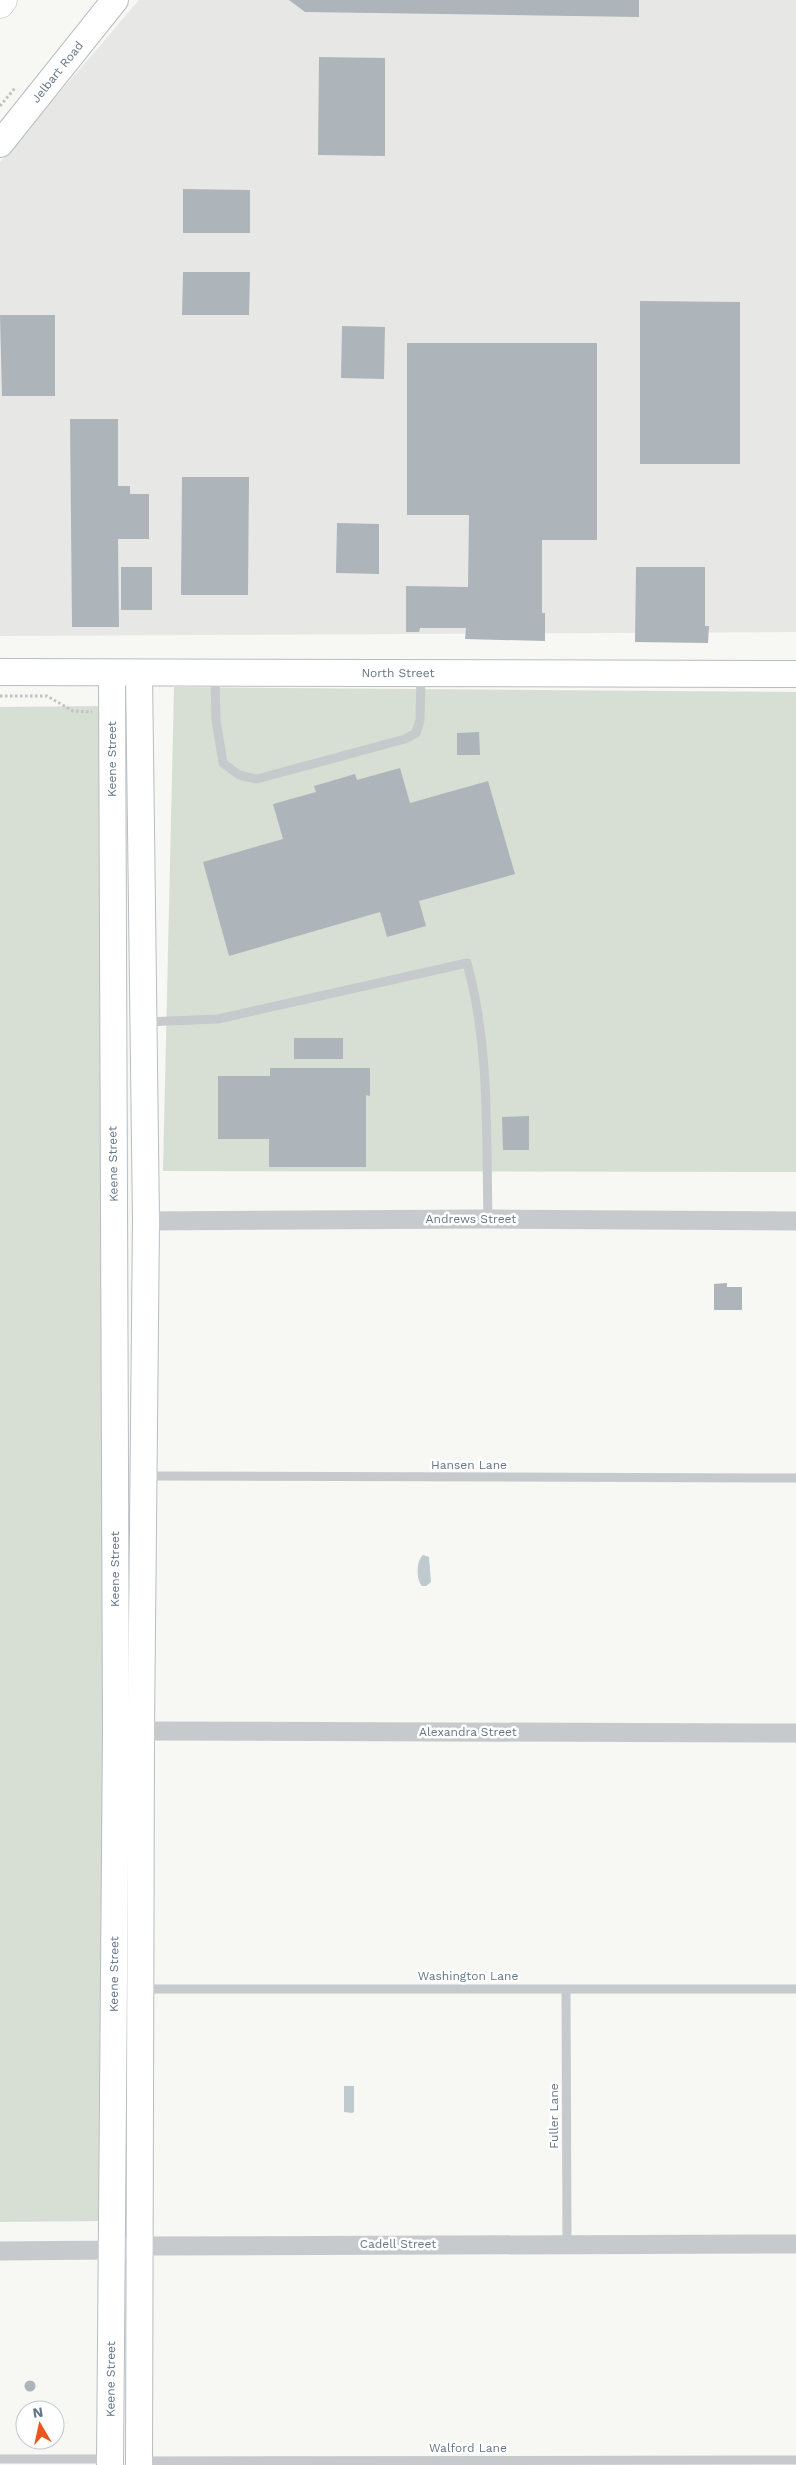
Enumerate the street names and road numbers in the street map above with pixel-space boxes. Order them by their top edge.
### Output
street label: Jelbart Road [29,39,86,106]
street label: North Street [361,666,435,680]
street label: Keene Street [105,721,119,797]
street label: Keene Street [105,1126,121,1202]
street label: Andrews Street [426,1212,516,1226]
street label: Hansen Lane [431,1458,507,1472]
street label: Keene Street [108,1531,122,1607]
street label: Alexandra Street [419,1725,517,1739]
street label: Keene Street [107,1936,121,2012]
street label: Washington Lane [418,1969,518,1983]
street label: Fuller Lane [547,2083,561,2149]
street label: Cadell Street [360,2237,436,2251]
street label: Keene Street [103,2341,118,2417]
street label: Walford Lane [429,2441,507,2455]

